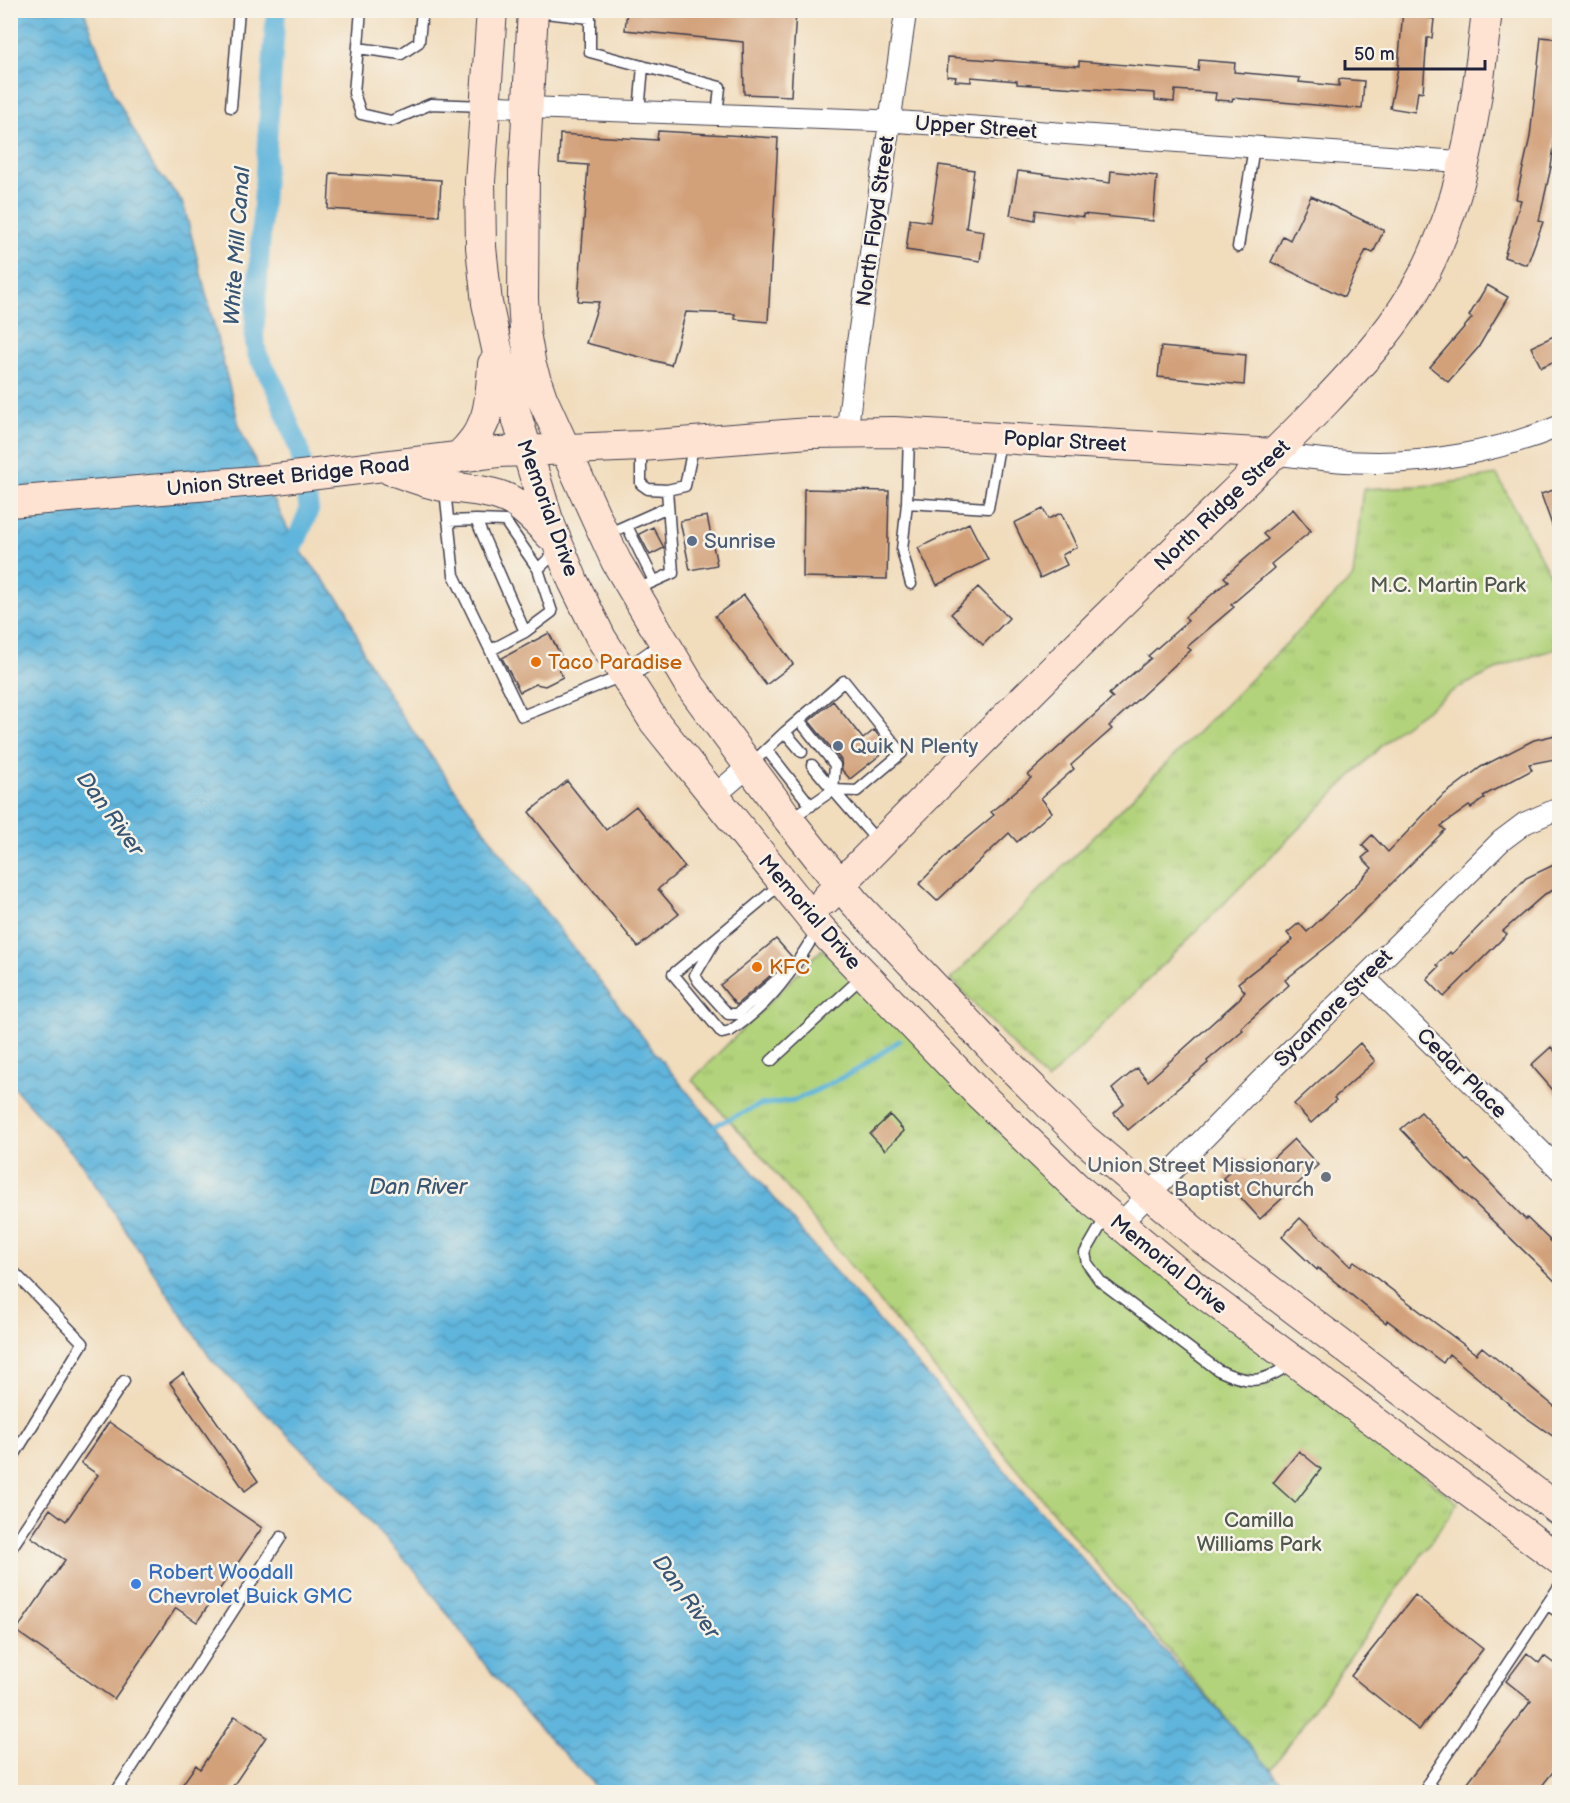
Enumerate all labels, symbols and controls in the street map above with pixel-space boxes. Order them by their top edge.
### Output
scale bar [1345,33,1484,71]
text: 50 m [1354,44,1395,65]
street label: Upper Street [914,111,1039,144]
street label: North Floyd Street [851,134,900,308]
water label: White Mill Canal [218,165,257,326]
street label: Poplar Street [1003,426,1128,457]
street label: North Ridge Street [1149,434,1296,576]
street label: Memorial Drive [511,436,584,580]
street label: Union Street Bridge Road [165,451,411,502]
place label: Sunrise [704,529,776,554]
marker: Sunrise [685,534,699,548]
park label: M.C. Martin Park [1370,573,1526,598]
place label: Taco Paradise [548,650,682,675]
marker: Taco Paradise [529,655,543,669]
place label: Quik N Plenty [850,734,979,759]
marker: Quik N Plenty [831,739,845,753]
water label: Dan River [70,767,151,863]
street label: Memorial Drive [753,850,866,975]
street label: Sycamore Street [1269,944,1398,1073]
place label: KFC [769,955,810,980]
marker: KFC [750,960,764,974]
street label: Cedar Place [1411,1023,1512,1124]
place label: Union Street Missionary Baptist Church [1087,1153,1315,1202]
marker: Union Street Missionary Baptist Church [1319,1170,1333,1184]
water label: Dan River [369,1174,469,1201]
street label: Memorial Drive [1105,1209,1233,1319]
park label: Camilla Williams Park [1197,1508,1322,1557]
water label: Dan River [646,1550,727,1646]
place label: Robert Woodall Chevrolet Buick GMC [148,1560,352,1609]
marker: Robert Woodall Chevrolet Buick GMC [129,1577,143,1591]

